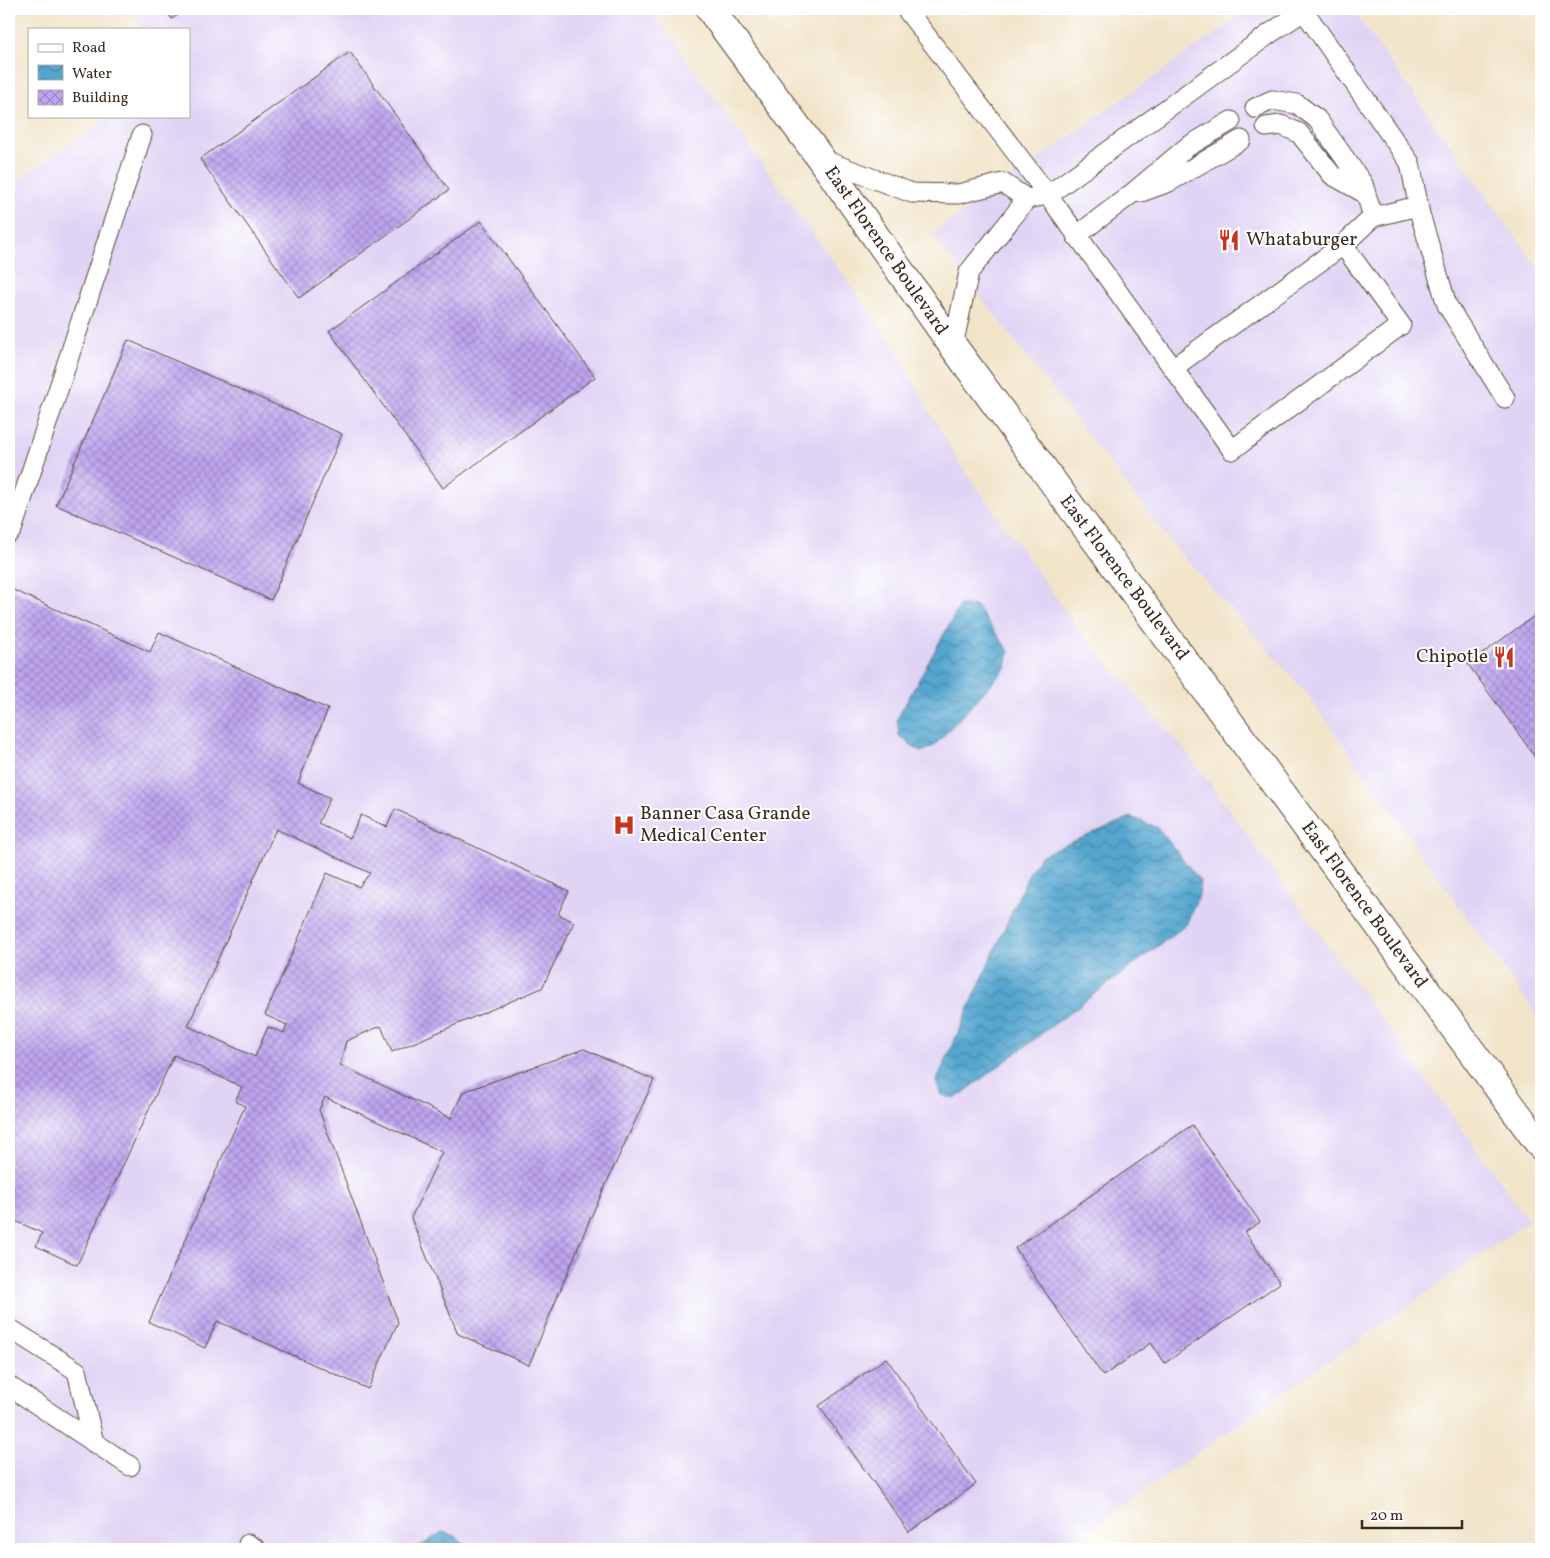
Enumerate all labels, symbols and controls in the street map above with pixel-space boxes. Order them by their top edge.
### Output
legend [28,28,190,118]
text: Road [72,38,106,59]
text: Water [72,64,112,85]
text: Building [72,88,129,109]
street label: East Florence Boulevard [818,161,954,341]
restaurant icon: Whataburger [1216,227,1242,253]
place label: Whataburger [1246,227,1357,253]
street label: East Florence Boulevard [1053,490,1195,666]
place label: Chipotle [1416,644,1488,670]
restaurant icon: Chipotle [1491,644,1517,670]
place label: Banner Casa Grande Medical Center [640,801,810,849]
hospital icon: Banner Casa Grande Medical Center [611,812,637,838]
street label: East Florence Boulevard [1294,816,1434,994]
scale bar [1362,1498,1462,1530]
text: 20 m [1370,1506,1403,1527]

